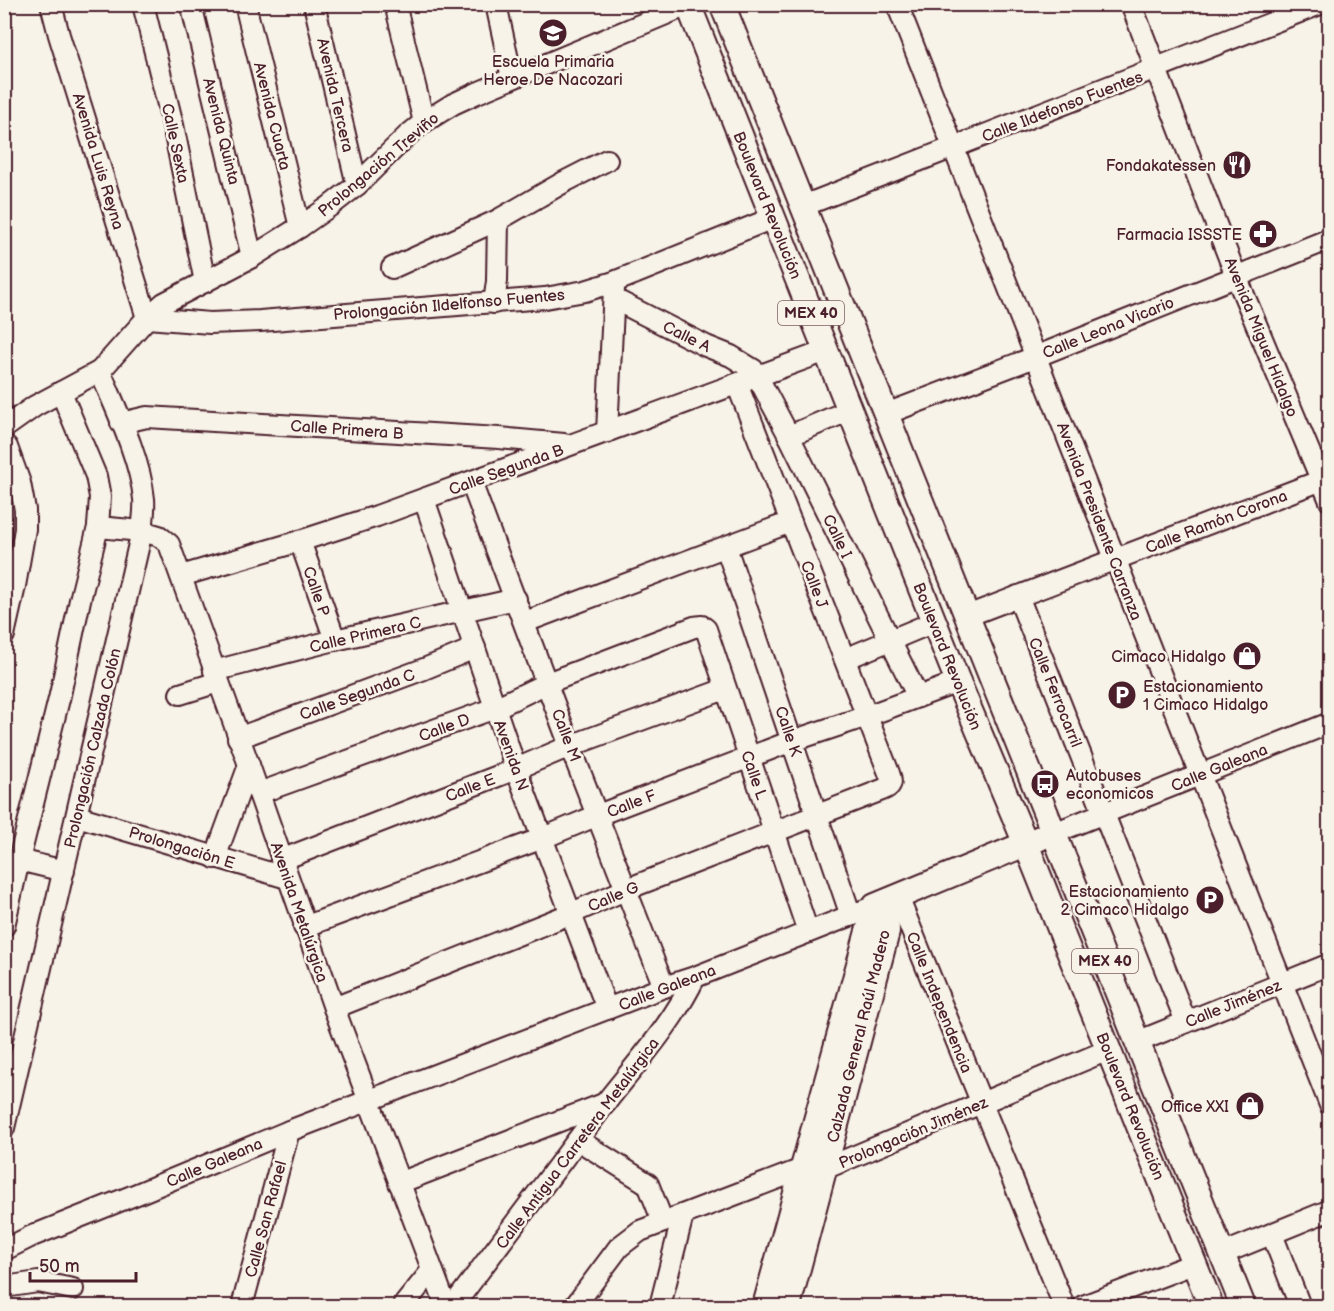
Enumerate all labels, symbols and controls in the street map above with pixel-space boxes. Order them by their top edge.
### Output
school or university icon: Escuela Primaria Heroe De Nacozari [537,17,569,49]
street label: Avenida Tercera [312,36,357,154]
place label: Escuela Primaria Heroe De Nacozari [483,53,623,90]
street label: Avenida Cuarta [249,60,294,172]
street label: Calle Ildefonso Fuentes [979,68,1146,147]
street label: Avenida Quinta [198,76,243,187]
street label: Avenida Luis Reyna [68,91,127,232]
street label: Calle Sexta [157,102,192,185]
street label: Prolongación Treviño [315,109,443,221]
street label: Boulevard Revolución [728,129,805,282]
restaurant icon: Fondakatessen [1221,149,1253,181]
place label: Fondakatessen [1106,157,1216,176]
pharmacy icon: Farmacia ISSSTE [1247,218,1279,250]
place label: Farmacia ISSSTE [1116,226,1242,245]
street label: Avenida Miguel Hidalgo [1220,255,1301,420]
street label: Prolongación Ildelfonso Fuentes [333,286,566,325]
street label: Calle Leona Vicario [1040,293,1177,363]
road number: MEX 40 [778,301,844,325]
street label: Calle A [659,318,714,357]
street label: Calle Primera B [290,417,404,444]
street label: Avenida Presidente Carranza [1052,420,1145,623]
street label: Calle Segunda B [447,441,567,500]
street label: Calle Ramón Corona [1143,487,1290,558]
street label: Calle I [818,512,855,562]
street label: Calle J [796,558,831,611]
street label: Calle P [298,564,333,619]
street label: Boulevard Revolución [908,580,985,733]
street label: Calle Primera C [308,613,423,658]
street label: Calle Ferrocarril [1024,635,1085,750]
shop icon: Cimaco Hidalgo [1231,640,1263,672]
street label: Prolongación Calzada Colón [61,647,126,850]
place label: Cimaco Hidalgo [1111,648,1226,667]
street label: Calle Segunda C [297,666,418,725]
place label: Estacionamiento 1 Cimaco Hidalgo [1143,678,1268,715]
parking icon: Estacionamiento 1 Cimaco Hidalgo [1106,679,1138,711]
street label: Calle K [770,704,805,760]
street label: Calle M [547,706,584,765]
street label: Calle D [416,710,473,746]
street label: Avenida N [489,718,532,793]
street label: Calle Galeana [1169,740,1271,796]
street label: Calle L [736,749,771,803]
place label: Autobuses economicos [1066,767,1154,804]
bus stop icon: Autobuses economicos [1029,768,1061,800]
street label: Calle E [443,770,498,807]
street label: Calle F [604,786,659,822]
street label: Prolongación E [126,823,237,874]
street label: Avenida Metalúrgica [266,840,331,985]
street label: Calle G [585,878,642,917]
place label: Estacionamiento 2 Cimaco Hidalgo [1060,883,1189,920]
parking icon: Estacionamiento 2 Cimaco Hidalgo [1194,884,1226,916]
street label: Calzada General Raúl Madero [824,928,895,1145]
street label: Calle Independencia [902,929,976,1076]
road number: MEX 40 [1072,949,1138,973]
street label: Calle Galeana [616,961,719,1016]
street label: Calle Jiménez [1183,976,1285,1032]
street label: Boulevard Revolución [1091,1030,1168,1183]
street label: Calle Antigua Carretera Metalúrgica [493,1035,664,1253]
shop icon: Office XXI [1234,1090,1266,1122]
street label: Prolongación Jiménez [836,1093,991,1173]
place label: Office XXI [1161,1098,1229,1117]
street label: Calle Galeana [164,1135,265,1192]
street label: Calle San Rafael [242,1159,291,1280]
scale bar [30,1245,136,1283]
text: 50 m [39,1256,80,1277]

